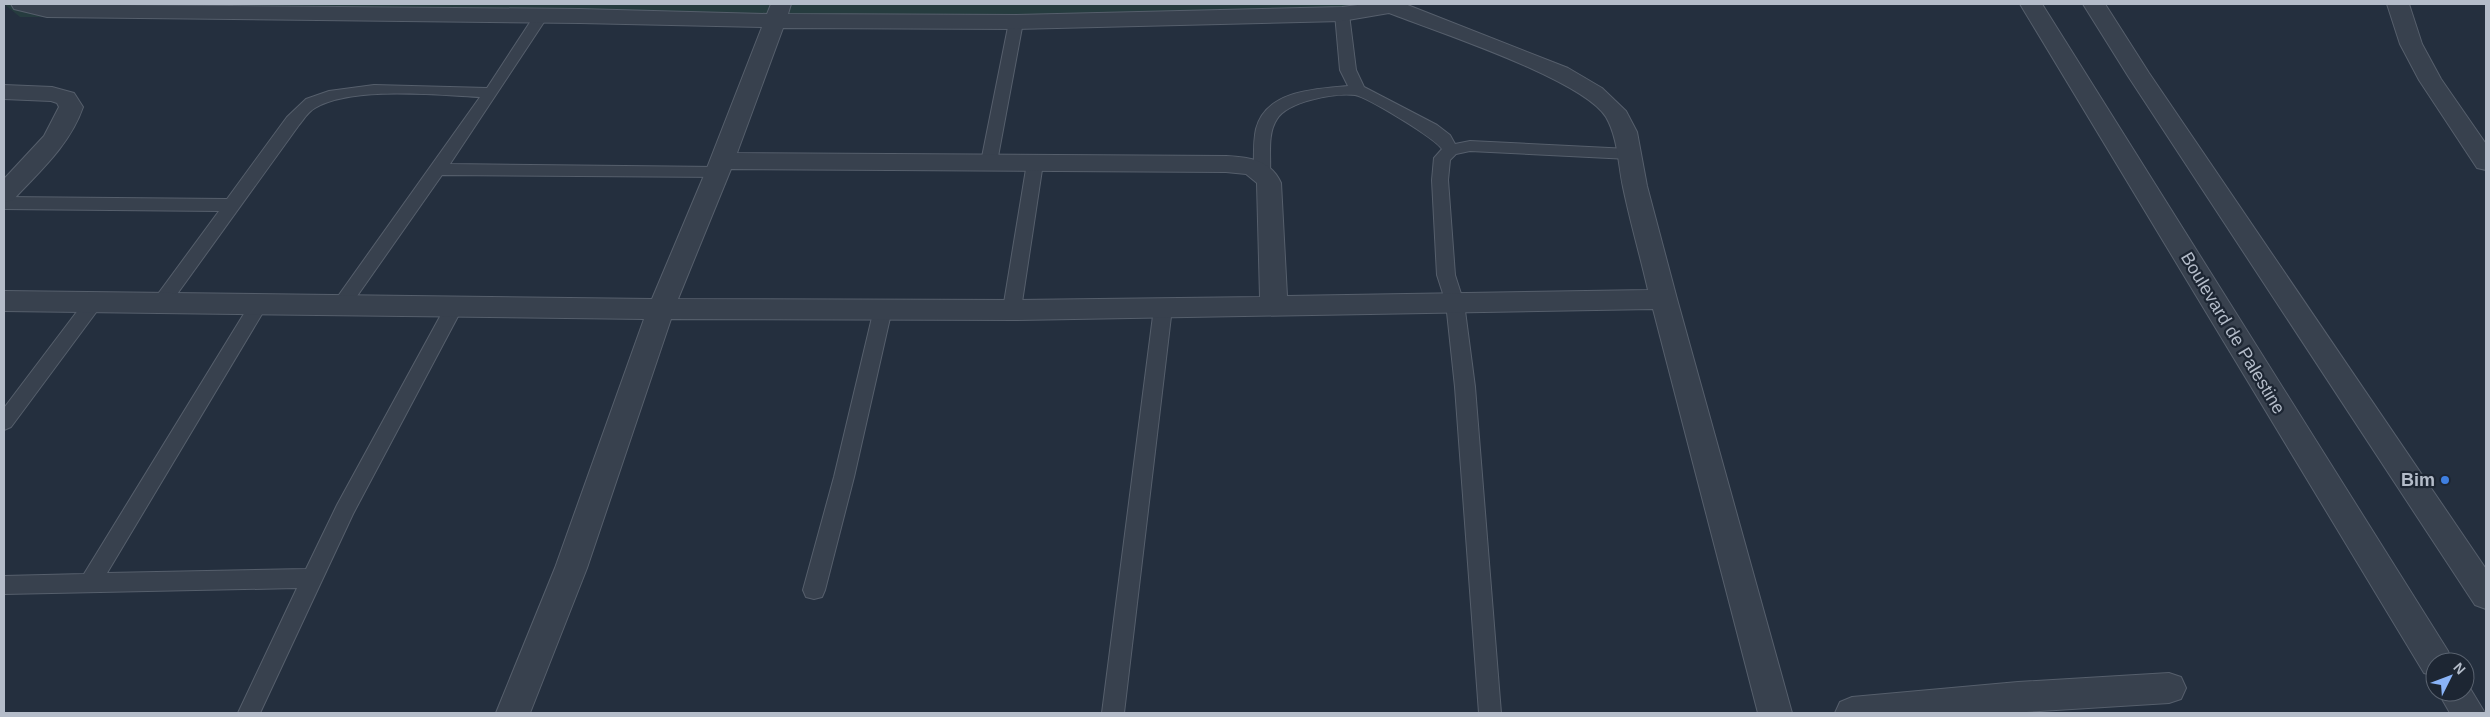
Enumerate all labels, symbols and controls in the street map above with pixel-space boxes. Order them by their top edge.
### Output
street label: Boulevard de Palestine [2177,249,2289,417]
place label: Bim [2401,470,2435,490]
marker: Bim [2439,474,2451,486]
north arrow [2425,652,2475,702]
text: N [2450,659,2469,677]

